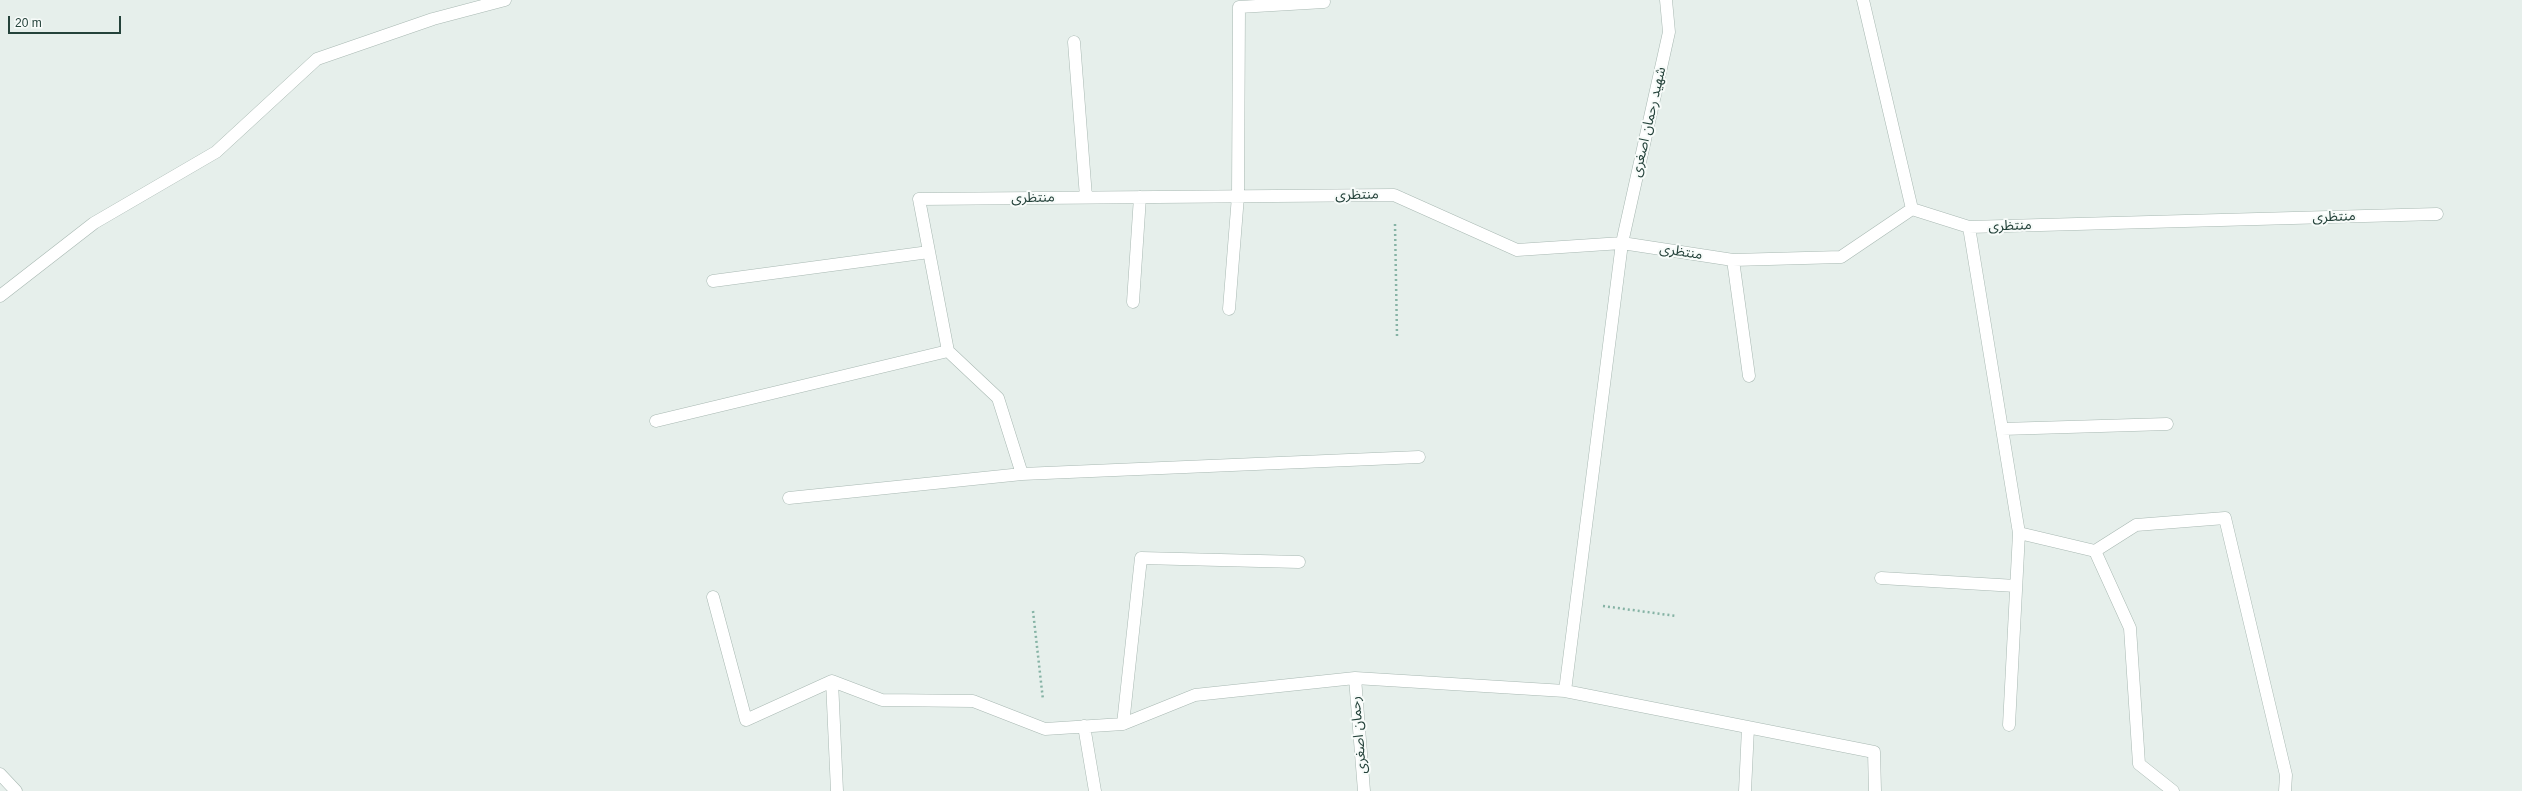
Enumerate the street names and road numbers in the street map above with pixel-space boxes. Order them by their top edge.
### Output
street label: شهید رحمان اصغری [1628,65,1670,179]
street label: منتظری [1335,186,1379,204]
street label: منتظری [1011,189,1055,207]
street label: منتظری [2312,208,2356,226]
street label: منتظری [1988,217,2032,235]
street label: منتظری [1658,240,1704,264]
street label: رحمان اصغری [1347,695,1371,775]

